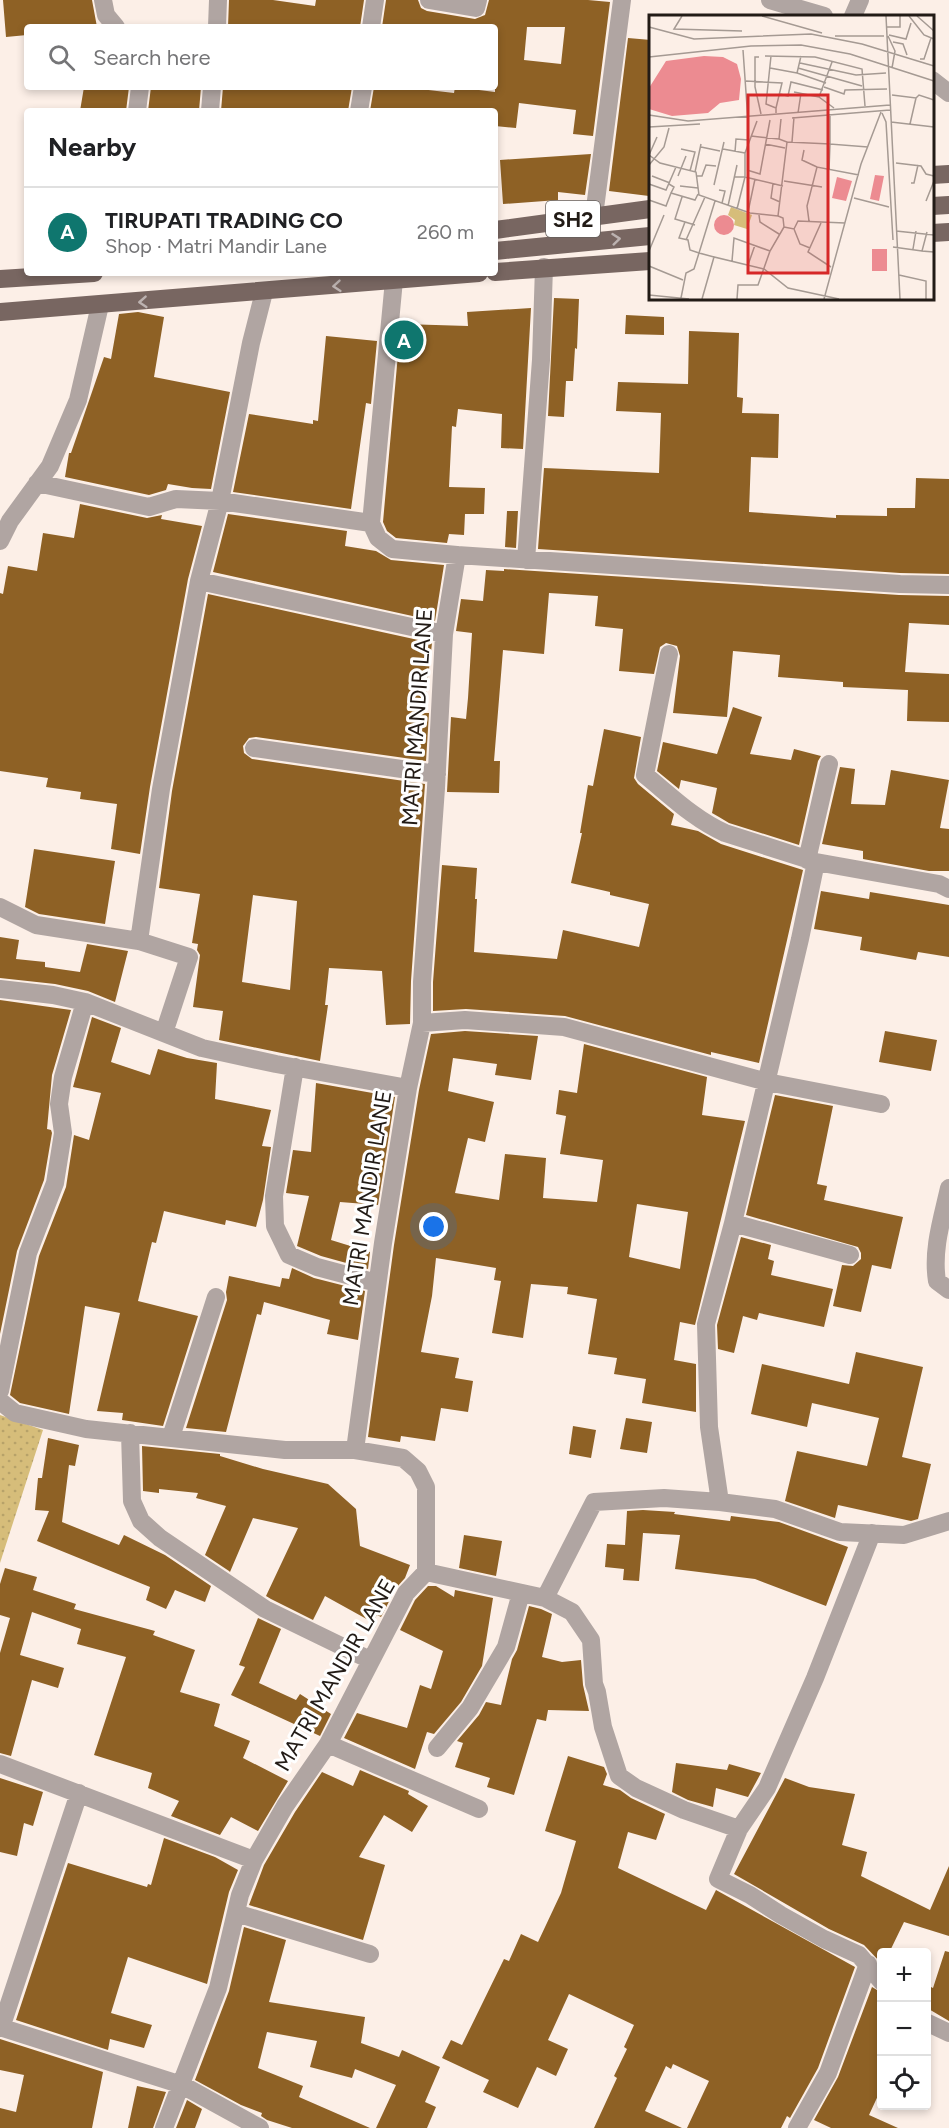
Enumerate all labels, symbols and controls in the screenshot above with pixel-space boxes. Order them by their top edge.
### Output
inset map [649,15,934,300]
search box [24,24,498,90]
icon: search [45,41,78,74]
text: Search here [93,44,211,71]
text: Nearby [48,131,136,163]
road number: SH2 [546,201,600,237]
text: TIRUPATI TRADING CO [105,207,343,234]
text: A [60,220,75,244]
text: 260 m [417,220,474,244]
one-way arrow [611,233,620,246]
text: Shop · Matri Mandir Lane [105,234,327,258]
one-way arrow [333,279,342,292]
one-way arrow [139,295,148,308]
pin: A [384,318,424,362]
street label: MATRI MANDIR LANE [396,607,438,827]
street label: MATRI MANDIR LANE [337,1088,397,1308]
your location [419,1212,448,1241]
street label: MATRI MANDIR LANE [269,1574,401,1776]
map controls [877,1948,931,2110]
button: + [877,1948,931,2002]
button: − [877,2002,931,2056]
button: locate [877,2056,931,2110]

